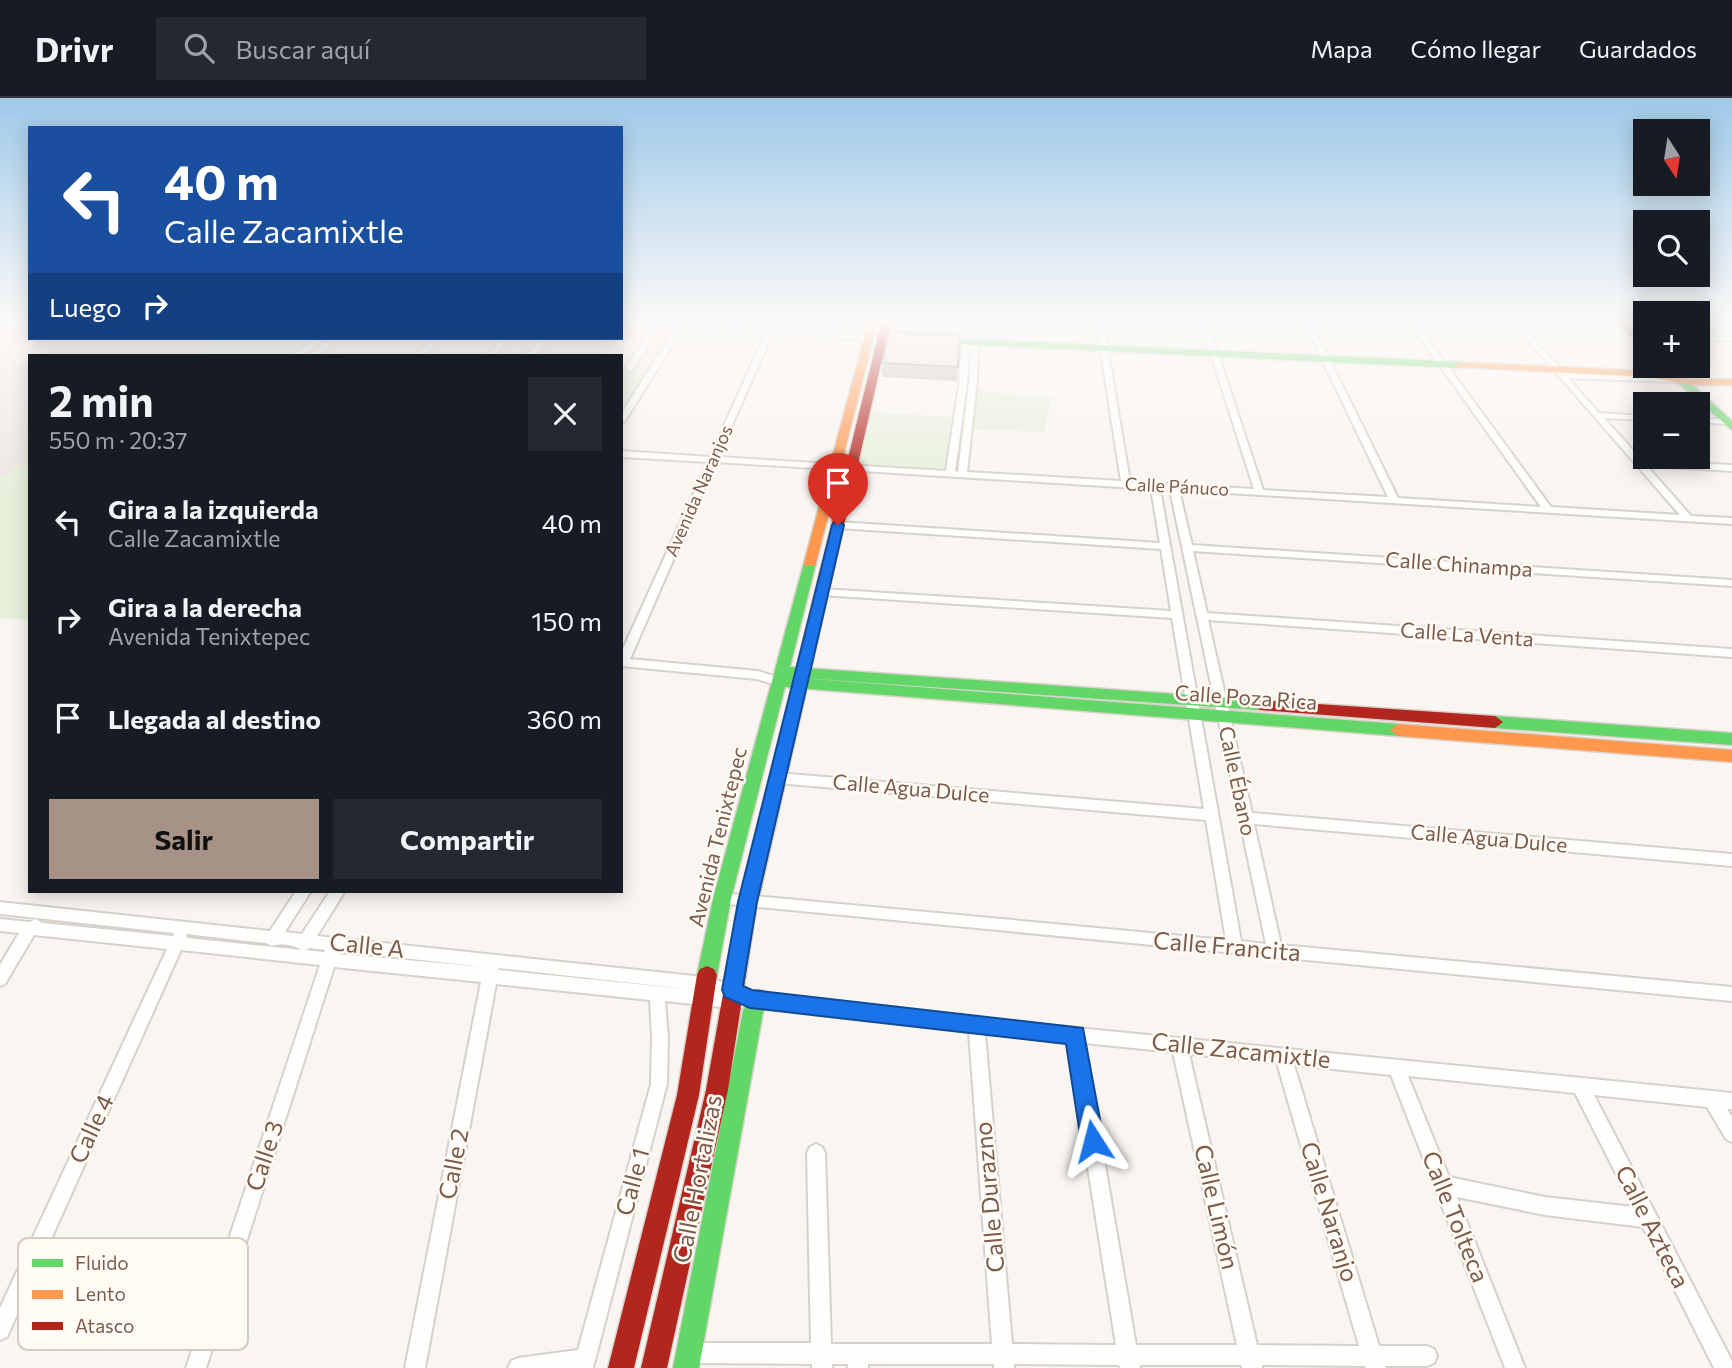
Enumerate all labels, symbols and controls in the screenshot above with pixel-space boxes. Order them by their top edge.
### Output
search box [156,17,646,80]
text: Drivr [35,28,114,69]
icon: search [180,29,218,67]
text: Buscar aquí [236,33,371,64]
text: Mapa [1310,34,1373,63]
text: Cómo llegar [1411,34,1541,63]
text: Guardados [1579,34,1697,63]
north arrow [1633,119,1710,196]
map controls [1633,119,1710,469]
text: 40 m [164,150,279,210]
icon: left [49,154,140,245]
text: Calle Zacamixtle [164,210,404,250]
button: search [1633,210,1710,287]
icon: right [136,287,174,325]
text: Luego [49,291,122,322]
button: + [1633,301,1710,378]
text: 2 min [49,374,154,426]
button: close [528,377,602,451]
button: − [1633,392,1710,469]
street label: Avenida Naranjos [659,422,737,560]
text: 550 m · 20:37 [49,426,187,454]
pin [808,453,868,525]
icon: arrive [819,464,857,502]
street label: Calle Pánuco [1124,472,1230,500]
text: Gira a la izquierda [108,493,319,524]
icon: left [49,503,87,541]
text: 40 m [542,507,602,538]
text: Calle Zacamixtle [108,524,281,552]
street label: Calle Chinampa [1385,546,1534,581]
text: Gira a la derecha [108,591,302,622]
icon: right [49,601,87,639]
text: 150 m [531,605,602,636]
street label: Calle La Venta [1399,616,1535,651]
text: Avenida Tenixtepec [108,622,310,650]
street label: Calle Poza Rica [1174,679,1318,714]
icon: arrive [49,699,87,737]
text: Llegada al destino [108,703,321,734]
text: 360 m [527,703,602,734]
street label: Calle Ébano [1215,724,1262,838]
street label: Avenida Tenixtepec [682,744,751,929]
street label: Calle Agua Dulce [832,768,991,807]
button: Salir [49,799,319,879]
button: Compartir [333,799,602,879]
street label: Calle Agua Dulce [1410,818,1569,857]
street label: Calle Francita [1152,925,1302,966]
street label: Calle A [328,926,406,963]
street label: Calle Zacamixtle [1150,1026,1332,1073]
street label: Calle 4 [62,1089,119,1168]
street label: Calle Hortalizas [666,1092,727,1265]
position arrow [1056,1104,1130,1178]
street label: Calle 3 [239,1117,289,1194]
street label: Calle Durazno [967,1120,1010,1274]
street label: Calle 2 [431,1126,474,1202]
street label: Calle Naranjo [1295,1138,1366,1285]
street label: Calle Limón [1189,1141,1246,1272]
street label: Calle 1 [609,1145,654,1219]
street label: Calle Tolteca [1417,1146,1496,1286]
street label: Calle Azteca [1610,1160,1697,1292]
legend [18,1238,248,1350]
text: Fluido [75,1251,129,1274]
text: Lento [75,1282,126,1305]
text: Atasco [75,1314,134,1337]

